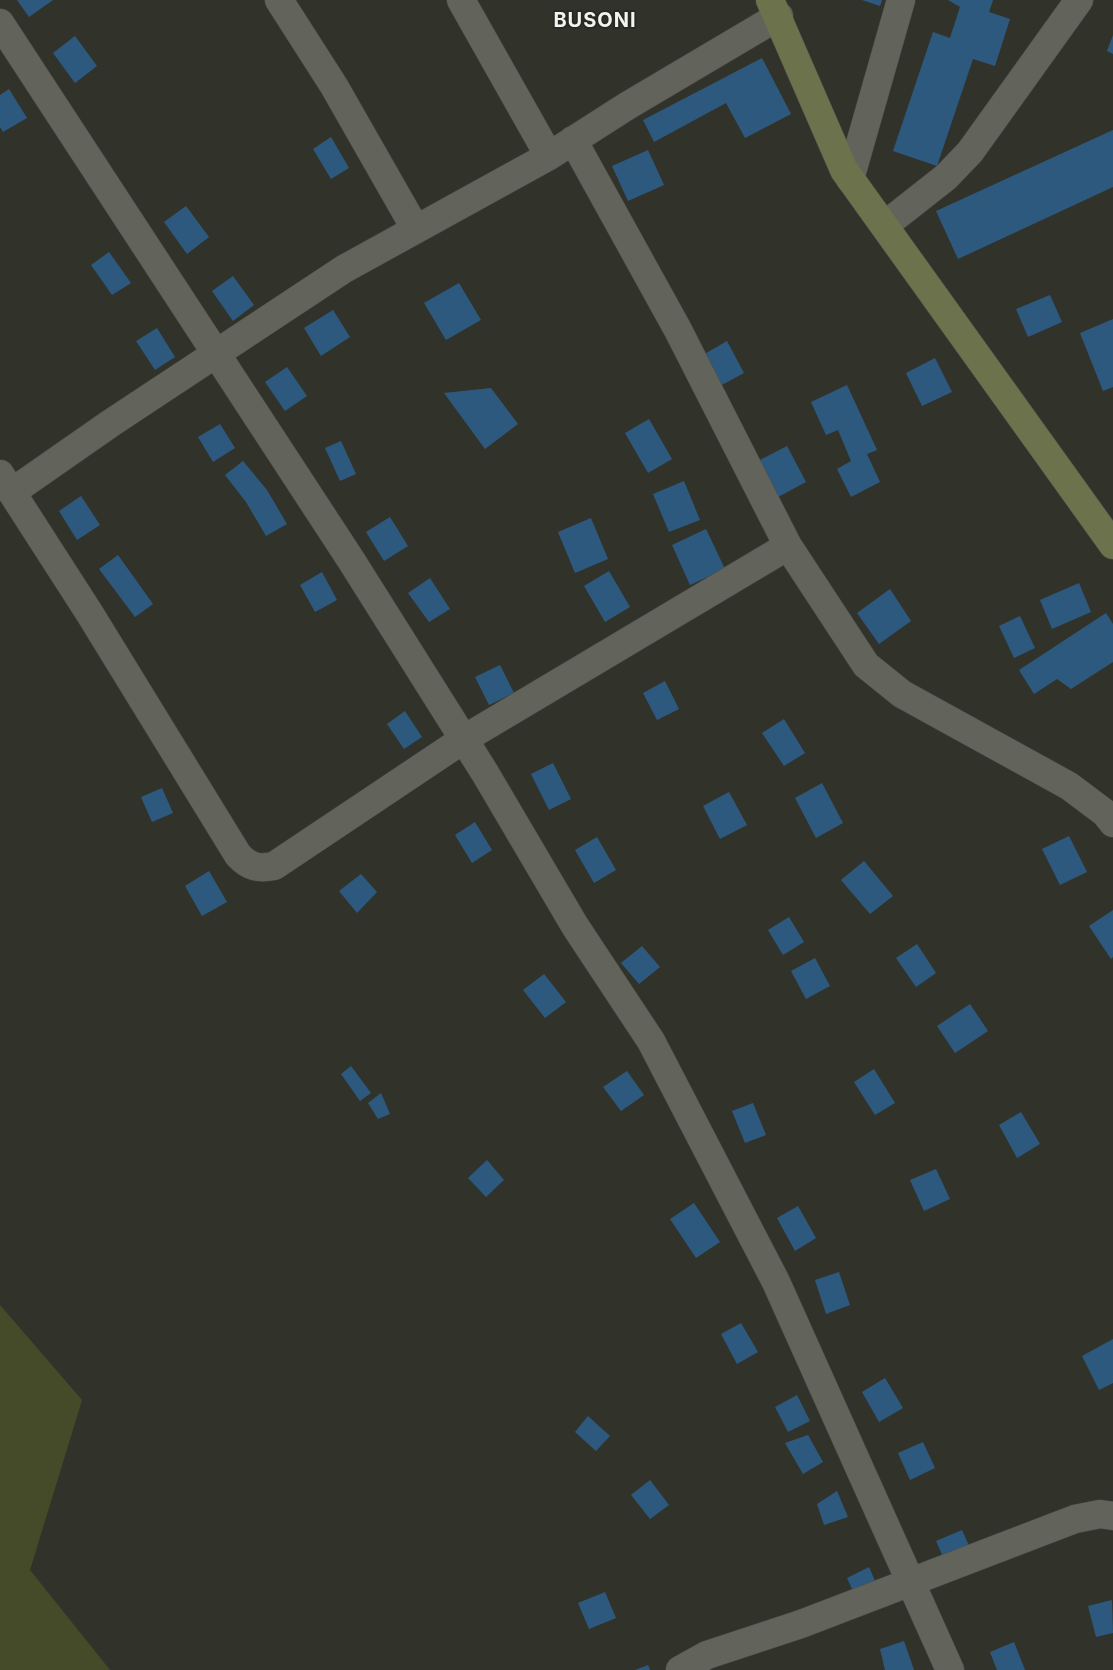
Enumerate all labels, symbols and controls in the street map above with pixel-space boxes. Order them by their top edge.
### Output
district label: BUSONI [553,9,637,33]

